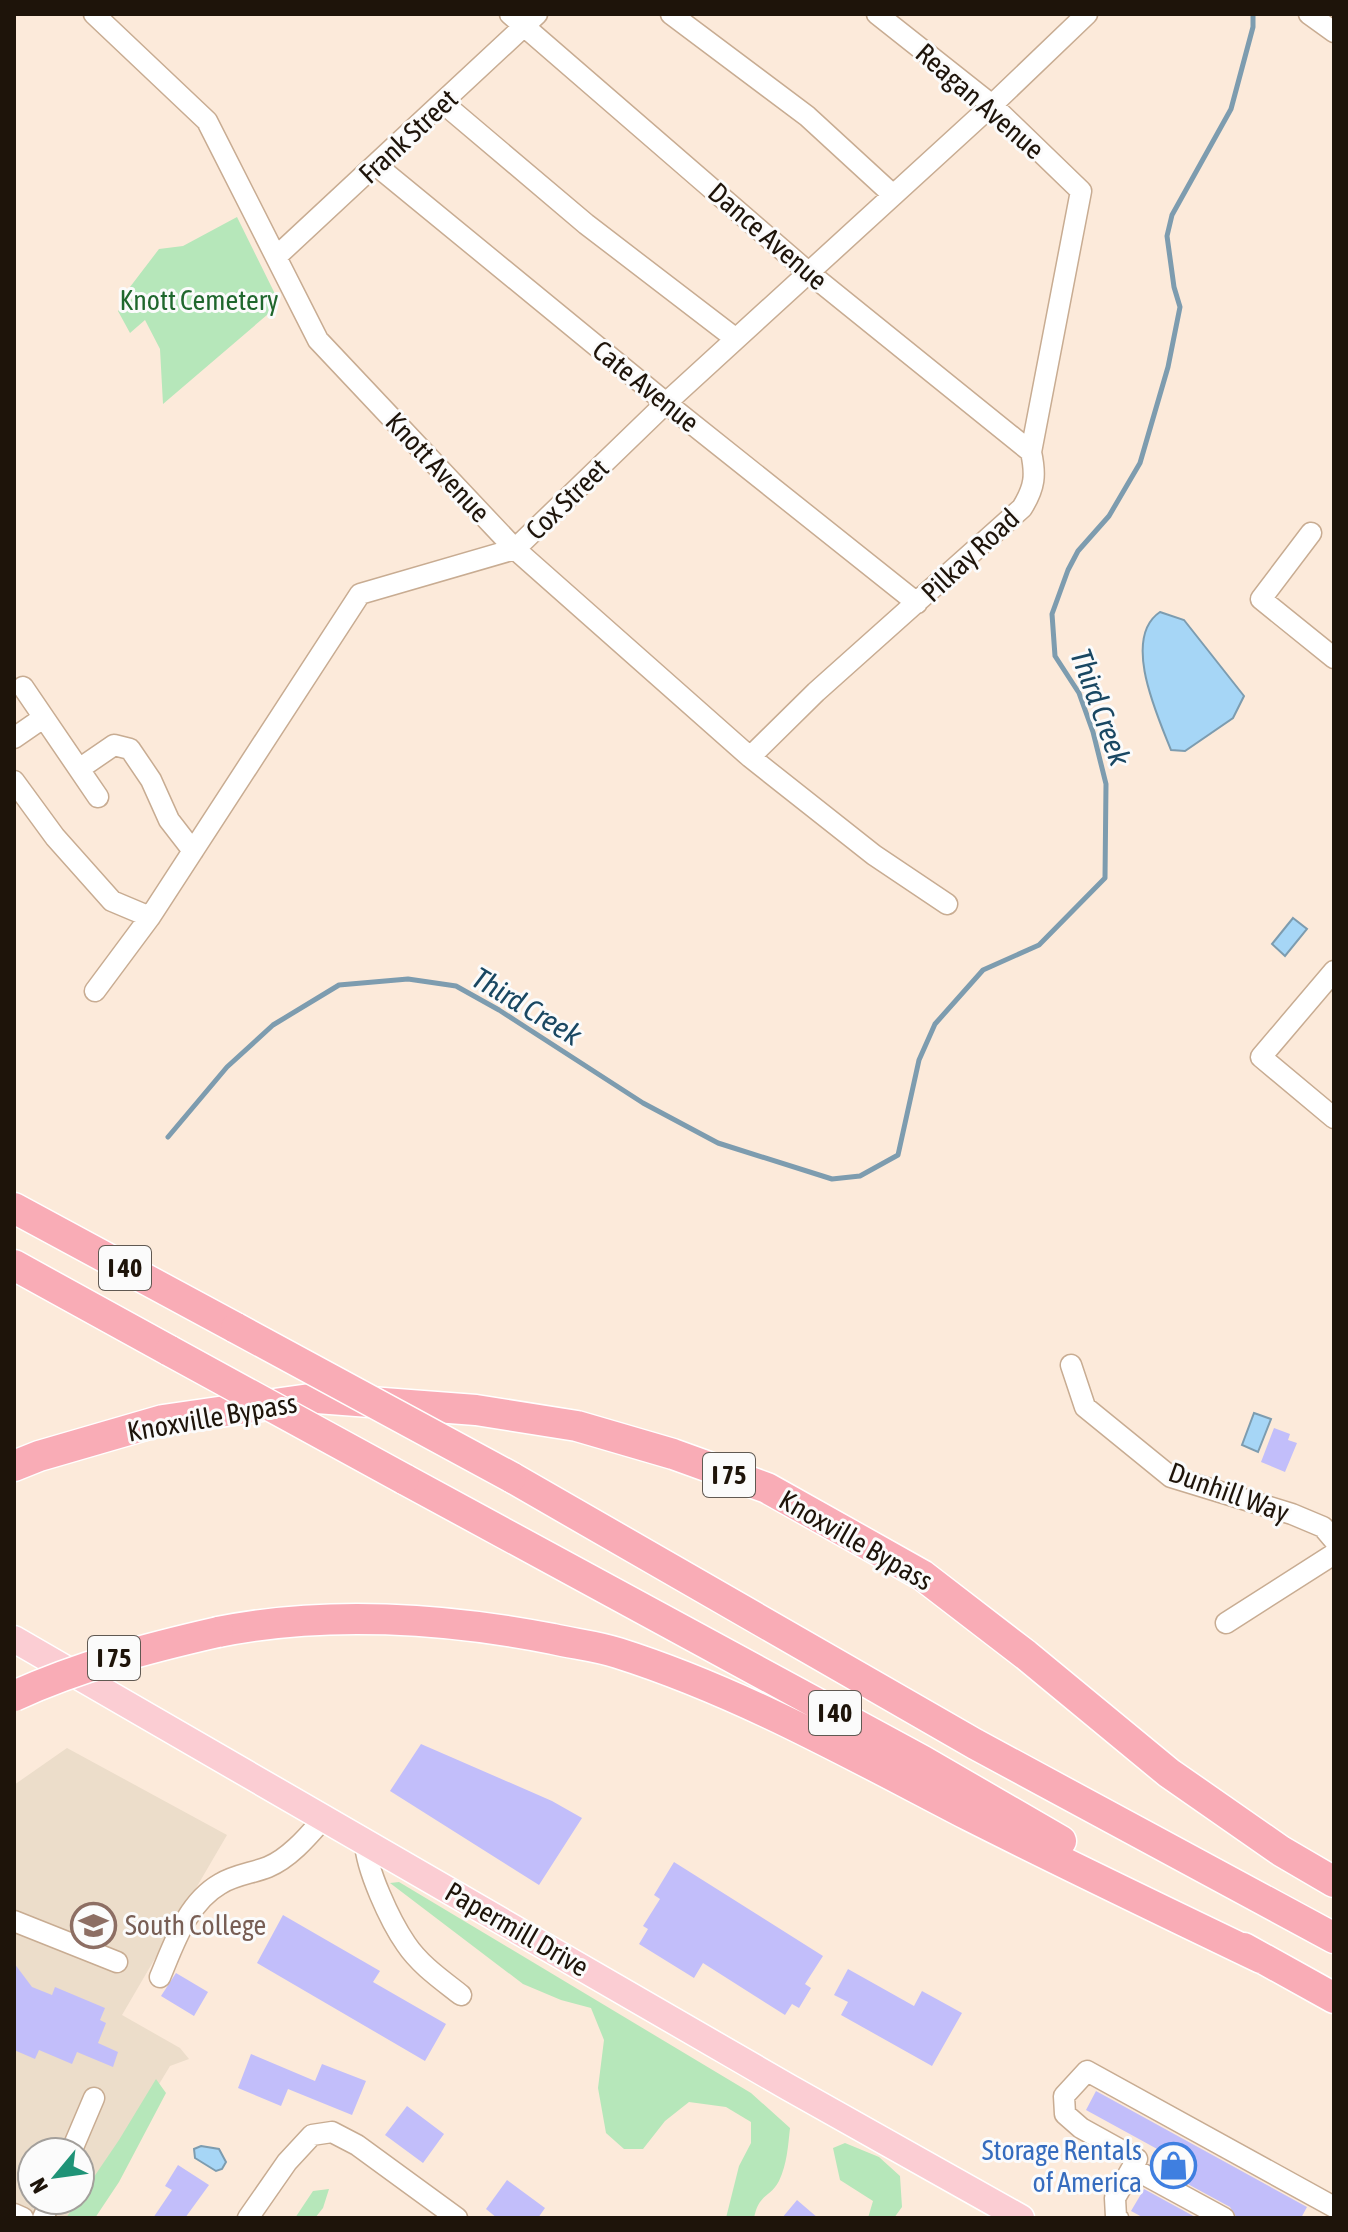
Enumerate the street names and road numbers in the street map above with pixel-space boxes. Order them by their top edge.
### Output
street label: Reagan Avenue [909,37,1051,165]
street label: Frank Street [352,82,464,190]
street label: Dance Avenue [702,176,834,296]
street label: Cate Avenue [586,333,706,439]
street label: Knott Avenue [379,406,497,528]
street label: Cox Street [519,452,615,546]
street label: Pilkay Road [915,502,1025,608]
road number: I 40 [99,1246,151,1290]
street label: Knoxville Bypass [125,1386,299,1448]
road number: I 75 [703,1453,755,1497]
street label: Dunhill Way [1165,1456,1293,1528]
street label: Knoxville Bypass [774,1483,938,1597]
road number: I 75 [88,1636,140,1680]
road number: I 40 [809,1691,861,1735]
street label: Papermill Drive [440,1875,594,1983]

